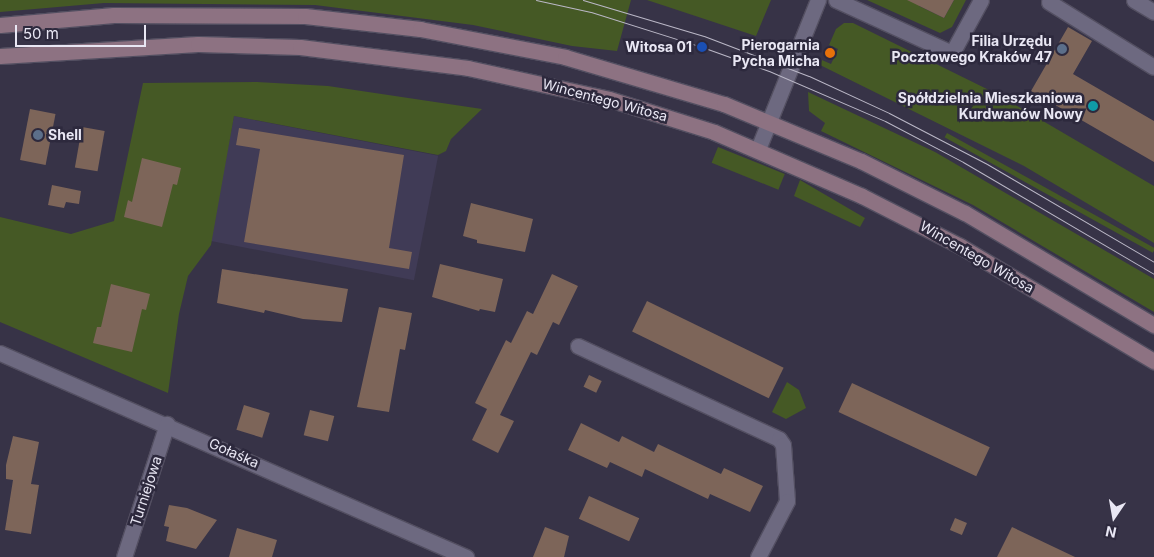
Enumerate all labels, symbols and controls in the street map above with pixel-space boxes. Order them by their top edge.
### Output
scale bar [18,15,149,47]
text: 50 m [23,24,59,43]
place label: Filia Urzędu Pocztowego Kraków 47 [892,33,1052,65]
place label: Pierogarnia Pycha Micha [732,37,820,70]
place label: Witosa 01 [625,39,692,55]
marker: Witosa 01 [696,41,708,53]
marker: Filia Urzędu Pocztowego Kraków 47 [1056,43,1068,55]
marker: Pierogarnia Pycha Micha [824,47,836,59]
street label: Wincentego Witosa [541,75,669,125]
place label: Spółdzielnia Mieszkaniowa Kurdwanów Nowy [898,90,1083,122]
marker: Spółdzielnia Mieszkaniowa Kurdwanów Nowy [1087,100,1099,112]
place label: Shell [48,127,82,143]
marker: Shell [32,129,44,141]
street label: Wincentego Witosa [917,218,1037,296]
street label: Gołaśka [206,435,262,471]
street label: Turniejowa [127,454,165,528]
north arrow [1089,492,1139,542]
text: N [1104,523,1118,542]

